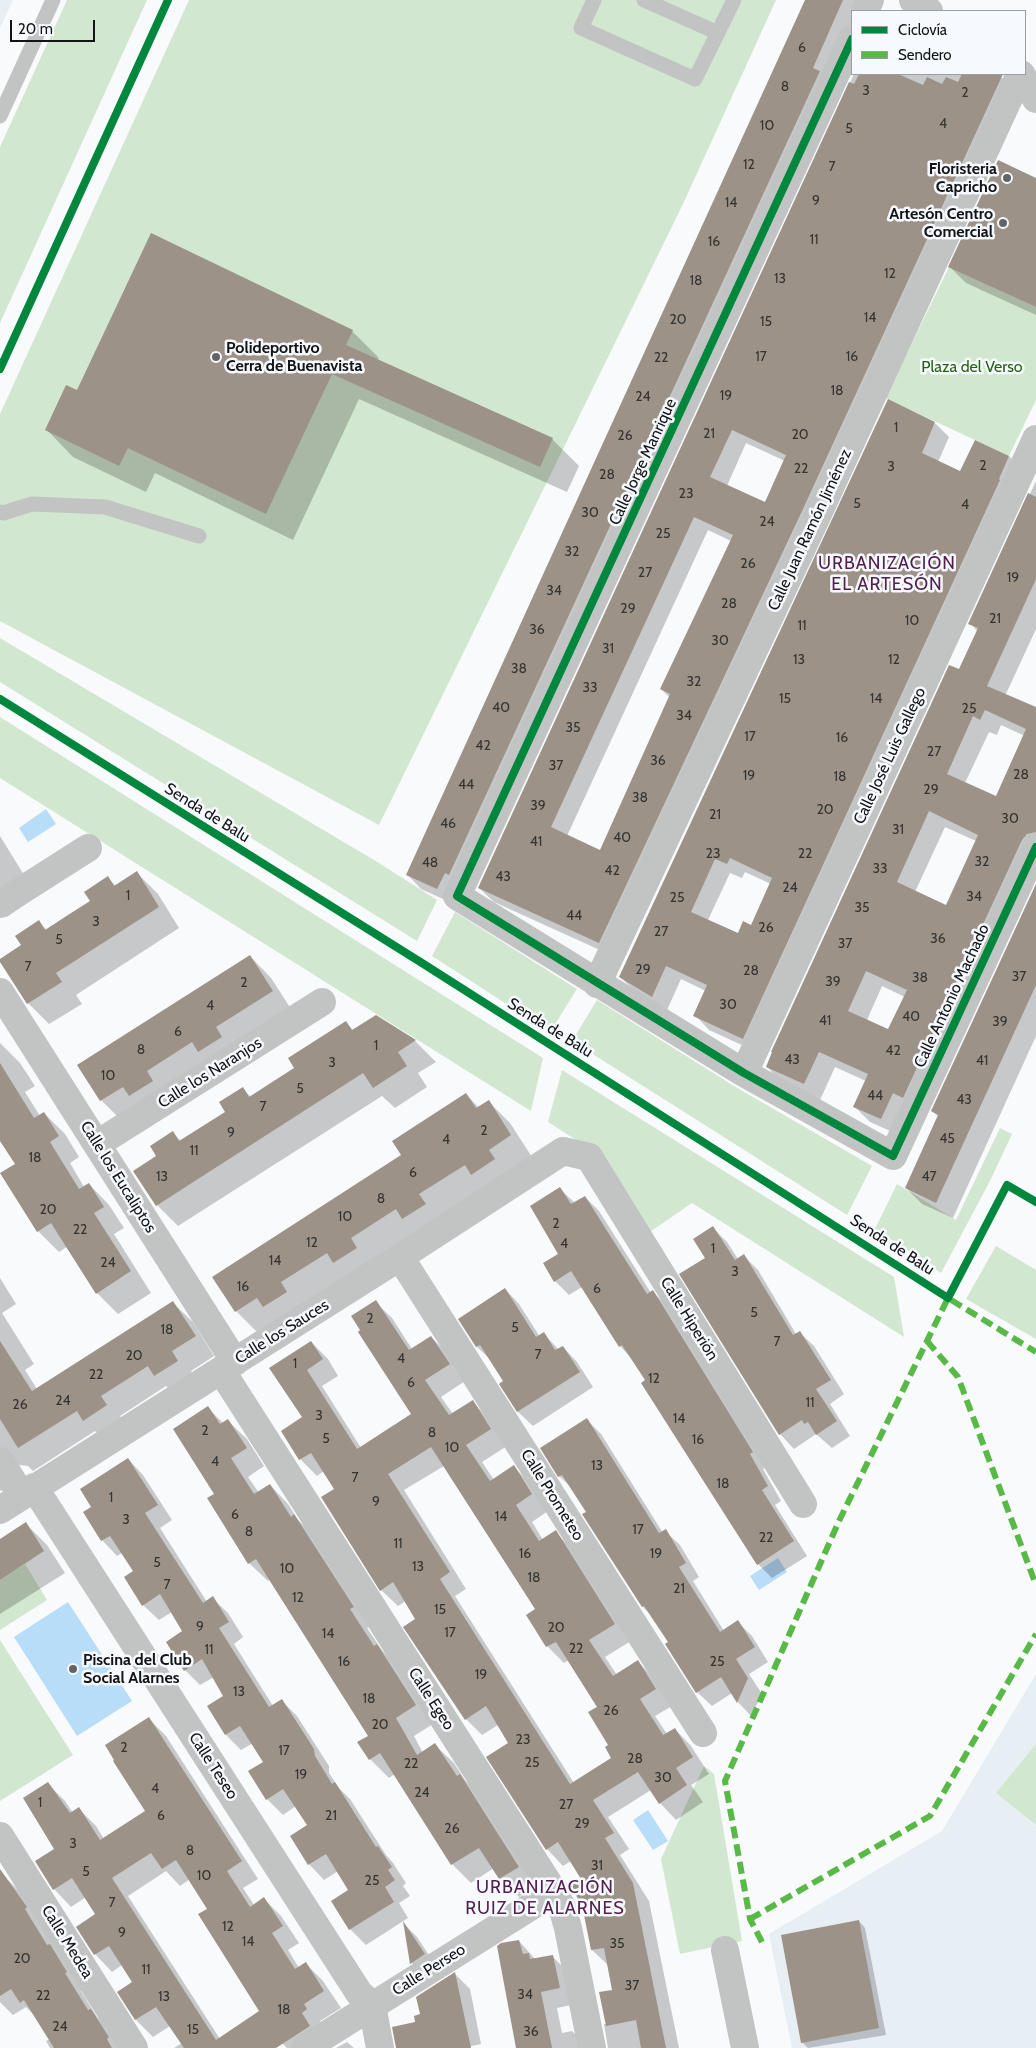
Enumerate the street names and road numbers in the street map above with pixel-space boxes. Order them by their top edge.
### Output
street label: Calle Jorge Manrique [605,396,681,528]
street label: Calle Juan Ramón Jiménez [764,446,856,614]
street label: Calle José Luis Gallego [850,685,930,827]
street label: Senda de Balu [161,779,253,847]
street label: Calle Antonio Machado [910,921,994,1071]
street label: Senda de Balu [504,994,596,1062]
street label: Calle los Naranjos [155,1033,265,1113]
street label: Calle los Eucaliptos [76,1118,160,1236]
street label: Senda de Balu [846,1211,938,1279]
street label: Calle Hiperión [656,1274,722,1364]
street label: Calle los Sauces [232,1296,332,1368]
street label: Calle Prometeo [516,1446,588,1544]
street label: Calle Egeo [404,1664,458,1734]
street label: Calle Teseo [184,1729,242,1803]
street label: Calle Medea [37,1902,97,1982]
street label: Calle Perseo [389,1940,469,2000]

